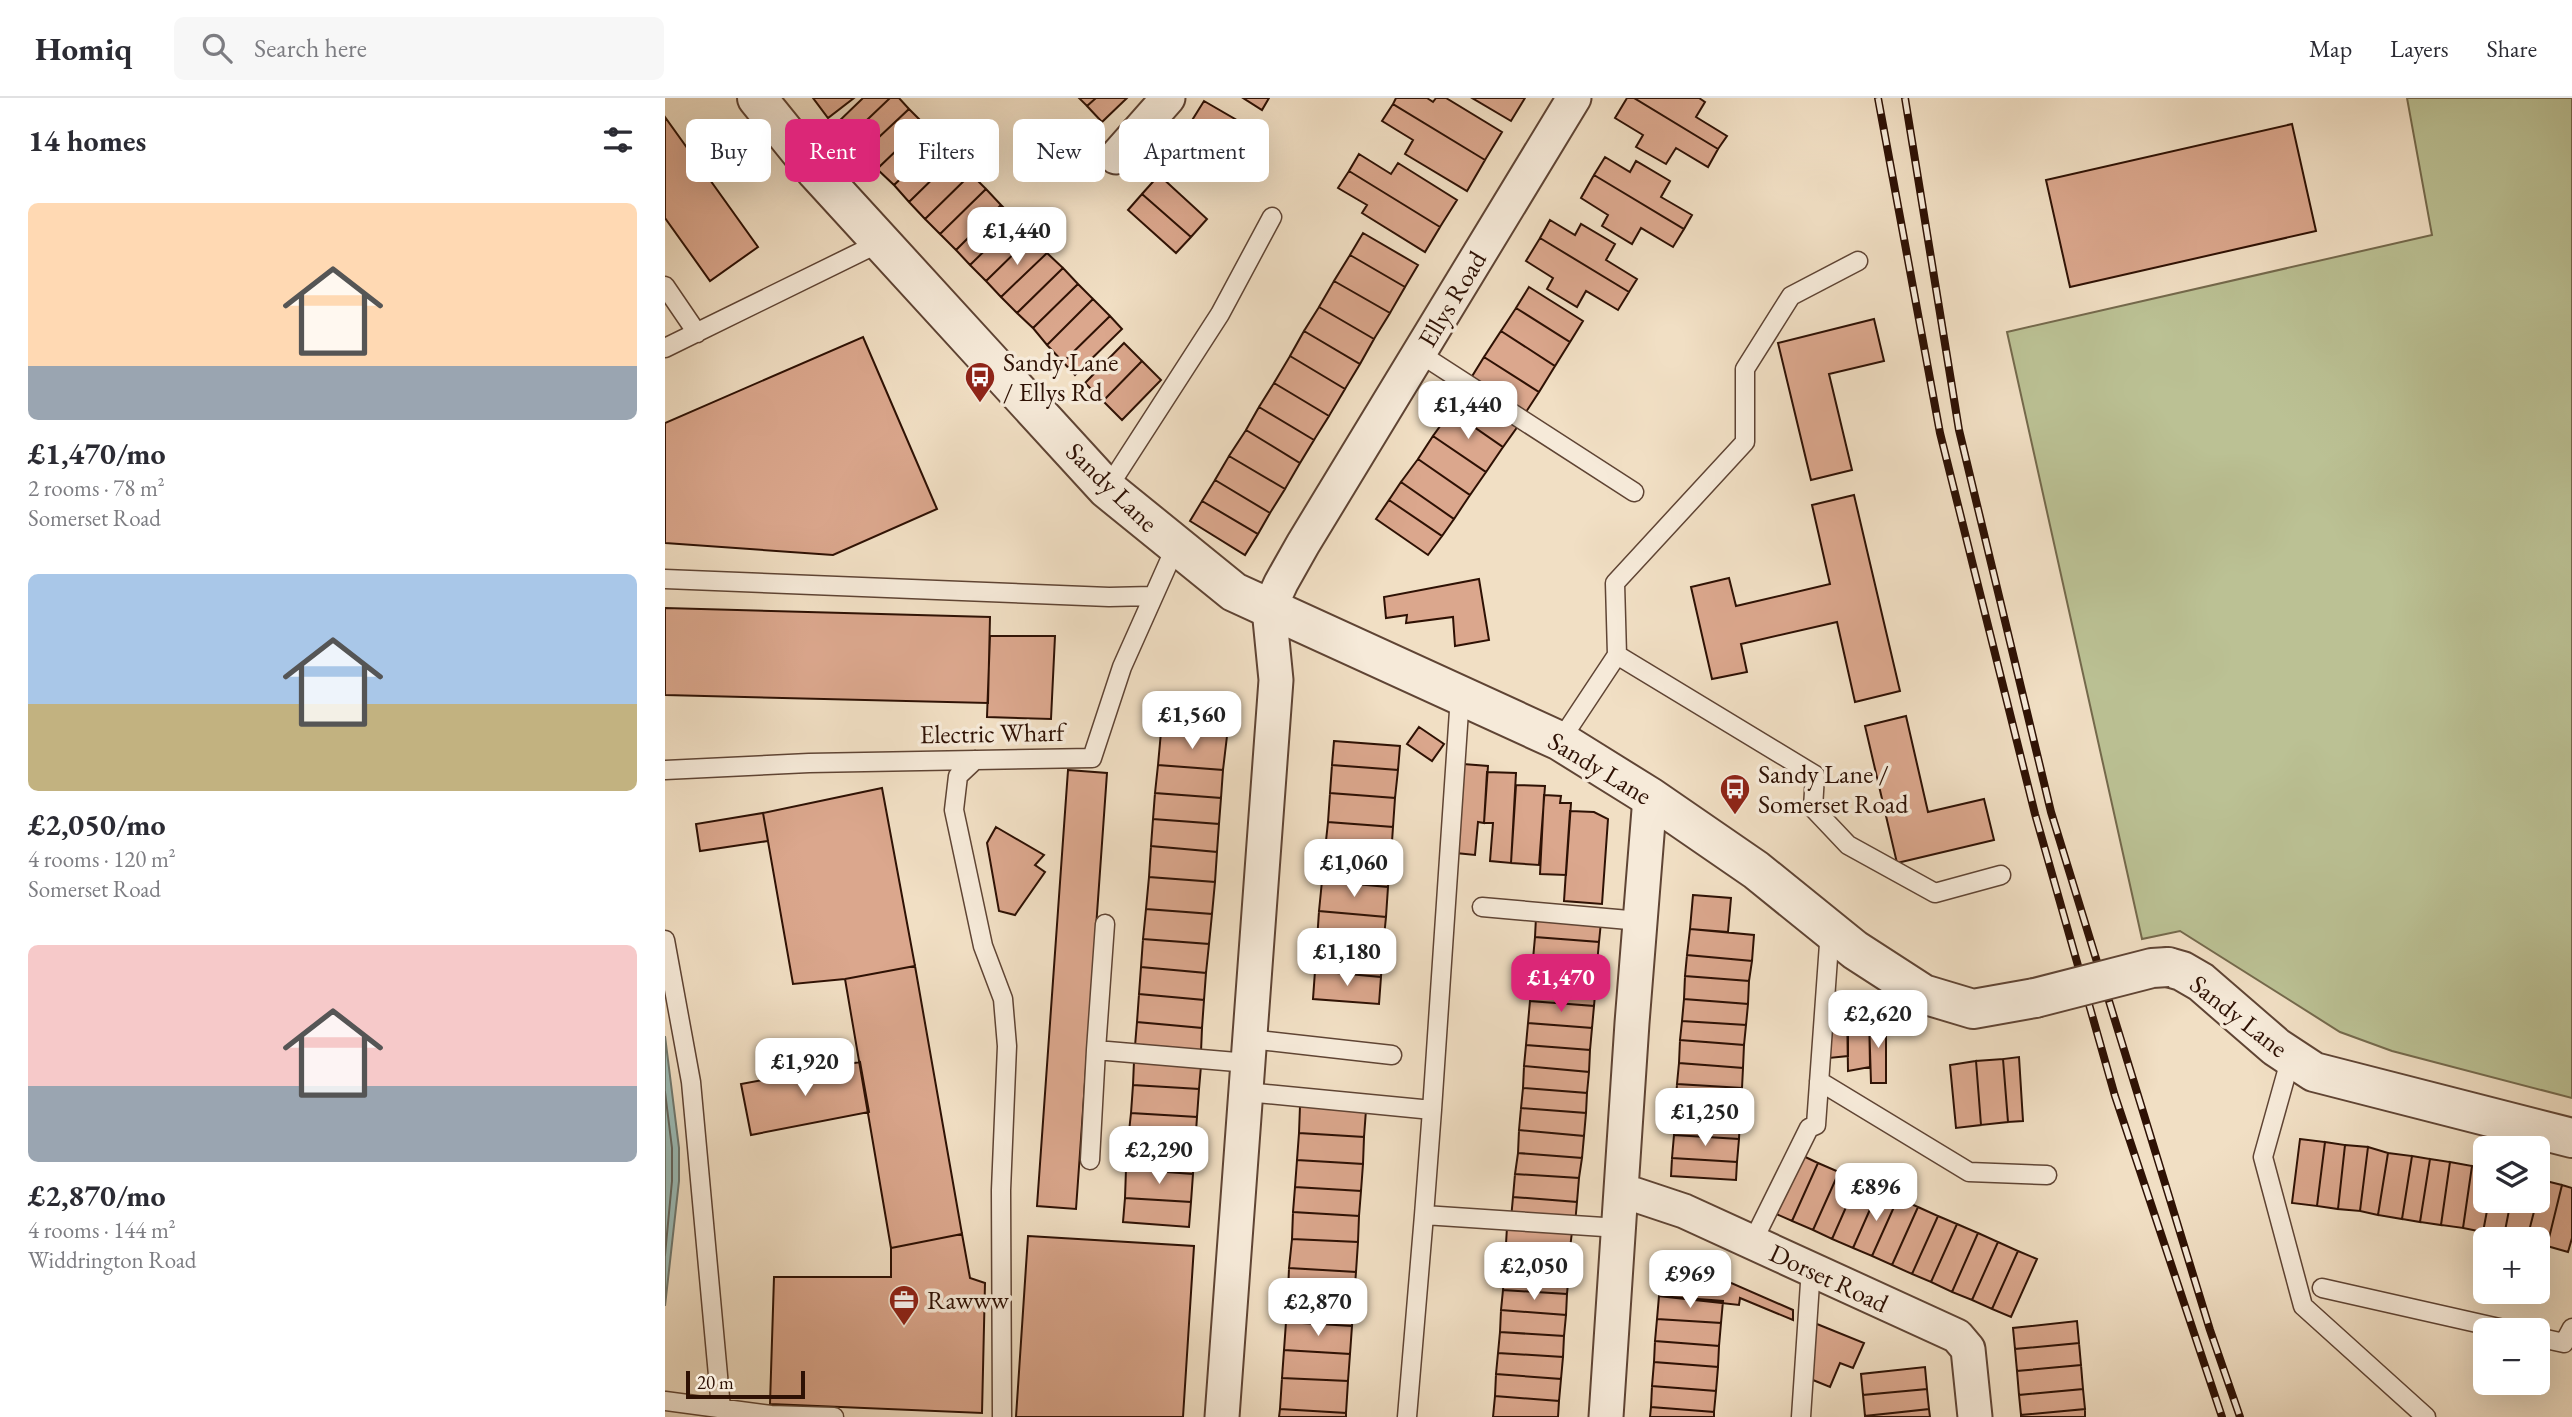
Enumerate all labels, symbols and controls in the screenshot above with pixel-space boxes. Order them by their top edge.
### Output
search box [174,17,664,80]
text: Homiq [35,27,132,70]
icon: search [198,29,236,67]
text: Search here [254,31,367,65]
text: Map [2309,33,2352,64]
text: Layers [2390,33,2449,64]
text: Share [2487,33,2537,64]
chip: Buy [686,119,771,182]
chip: Rent [785,119,880,182]
chip: Filters [894,119,999,182]
chip: New [1013,119,1105,182]
chip: Apartment [1119,119,1269,182]
text: 14 homes [28,121,146,160]
icon: filters [599,121,637,159]
pin: £1,440 [960,208,1074,267]
text: £1,440 [983,215,1051,245]
street label: Ellys Road [1410,244,1494,353]
icon: home [270,248,396,374]
place label: Sandy Lane / Ellys Rd [1003,345,1118,409]
bus stop icon: Sandy Lane / Ellys Rd [963,360,997,404]
pin: £1,440 [1411,382,1525,441]
text: £1,440 [1434,389,1502,419]
text: £1,470/mo [28,434,166,473]
street label: Sandy Lane [1059,435,1165,539]
text: 2 rooms · 78 m² [28,473,165,503]
text: Somerset Road [28,503,161,533]
icon: home [270,619,396,745]
pin: £1,560 [1135,692,1249,751]
text: £1,560 [1158,699,1226,729]
street label: Electric Wharf [919,715,1067,751]
street label: Sandy Lane [1542,724,1658,812]
place label: Sandy Lane / Somerset Road [1758,757,1909,821]
bus stop icon: Sandy Lane / Somerset Road [1718,772,1752,816]
text: £2,050/mo [28,805,166,844]
pin: £1,060 [1297,840,1411,899]
text: 4 rooms · 120 m² [28,844,176,874]
text: £1,060 [1320,847,1388,877]
text: Somerset Road [28,874,161,904]
pin: £1,180 [1290,928,1404,988]
text: £1,180 [1313,936,1381,966]
pin: £1,470 [1504,954,1618,1014]
text: £1,470 [1527,962,1595,992]
street label: Sandy Lane [2183,967,2295,1065]
icon: home [270,990,396,1116]
pin: £2,620 [1821,990,1935,1050]
text: £2,620 [1844,998,1912,1028]
pin: £1,920 [748,1038,862,1098]
text: £1,920 [771,1046,839,1076]
pin: £1,250 [1648,1088,1762,1148]
text: £1,250 [1671,1096,1739,1126]
pin: £2,290 [1102,1126,1216,1186]
text: £2,290 [1125,1134,1193,1164]
map controls [2473,1136,2550,1395]
button: layers [2473,1136,2550,1213]
pin: £896 [1835,1164,1917,1223]
text: £896 [1851,1171,1901,1201]
text: £2,870/mo [28,1176,166,1215]
text: 4 rooms · 144 m² [28,1215,176,1245]
button: + [2473,1227,2550,1304]
street label: Dorset Road [1764,1236,1895,1321]
pin: £2,050 [1477,1242,1591,1302]
text: Widdrington Road [28,1245,196,1275]
text: £2,050 [1500,1250,1568,1280]
pin: £969 [1649,1250,1731,1310]
text: £969 [1665,1258,1715,1288]
pin: £2,870 [1261,1278,1375,1338]
office icon: Rawww [887,1283,921,1327]
place label: Rawww [927,1283,1009,1317]
text: £2,870 [1284,1286,1352,1316]
button: − [2473,1318,2550,1395]
scale bar [686,1368,805,1400]
text: 20 m [697,1370,734,1395]

